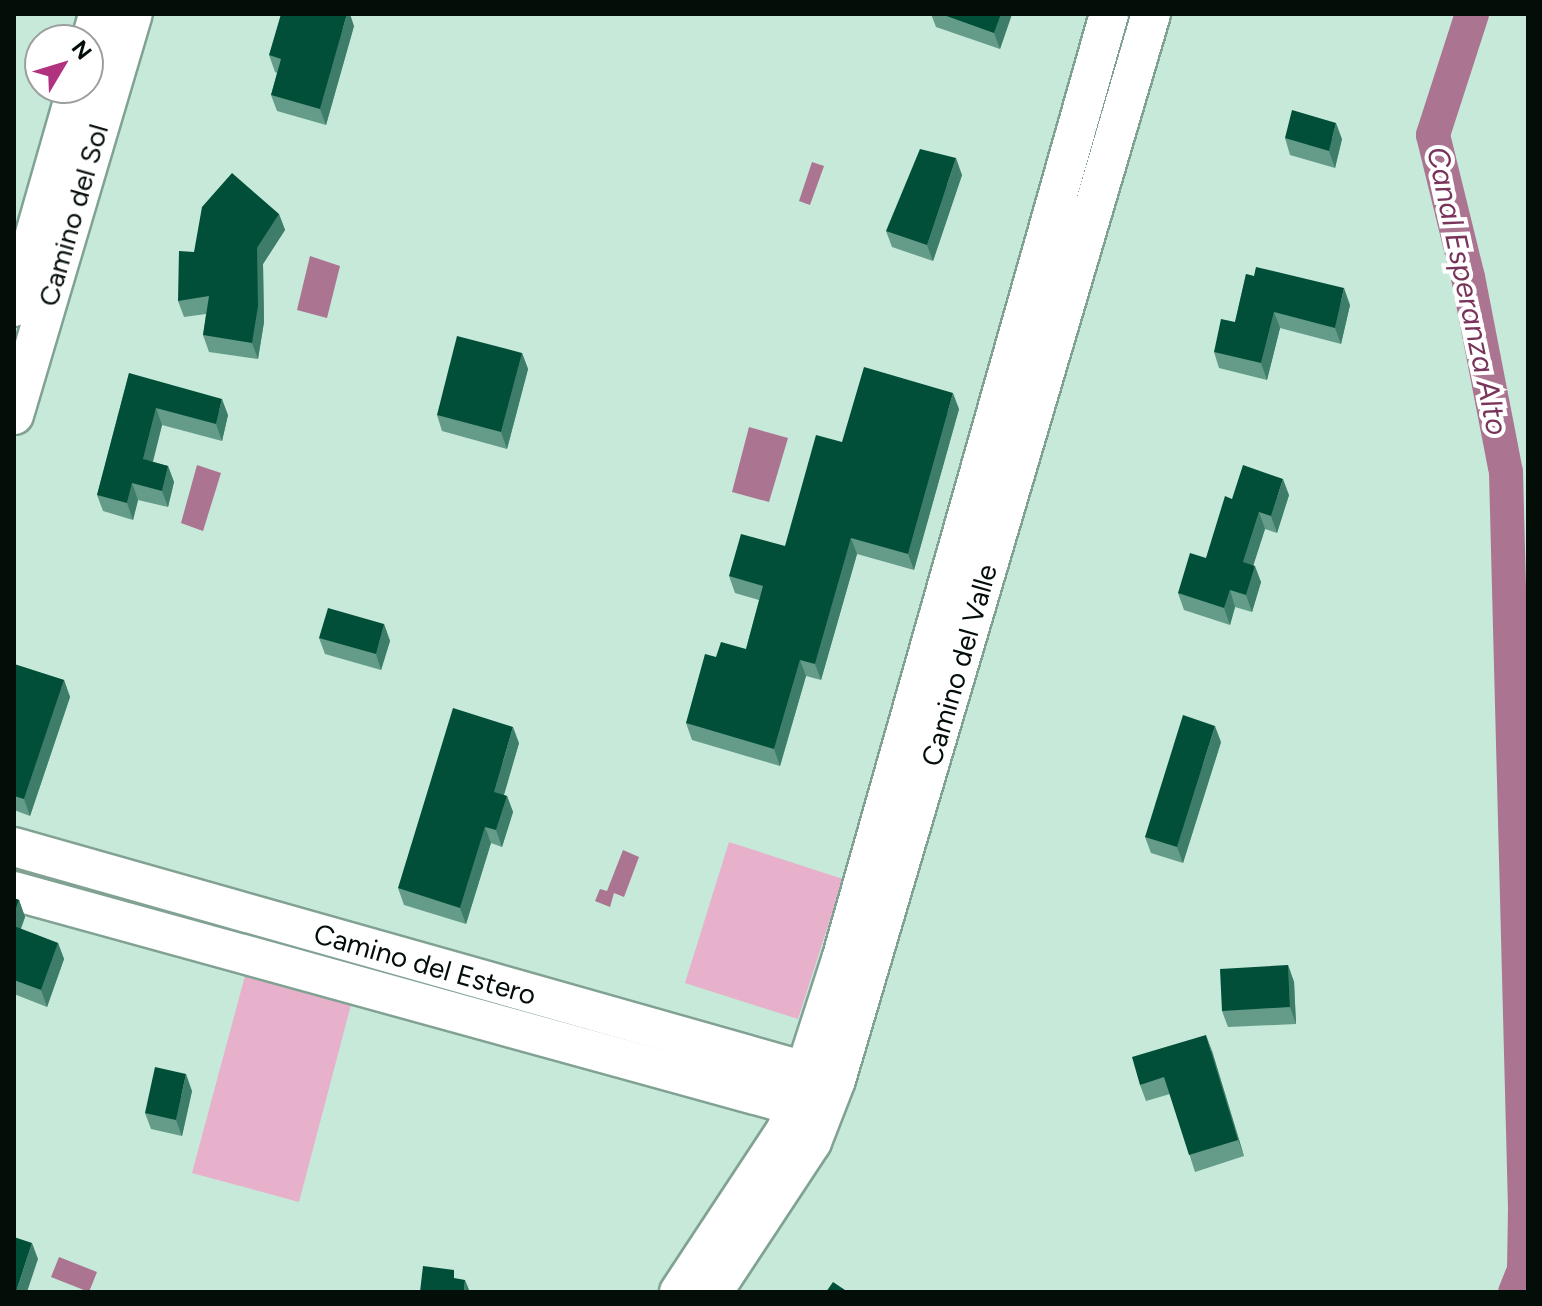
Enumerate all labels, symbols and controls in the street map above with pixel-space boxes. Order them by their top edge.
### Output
north arrow [24,24,104,104]
text: N [66,35,98,65]
street label: Camino del Sol [31,120,115,310]
water label: Canal Esperanza Alto [1419,143,1515,439]
street label: Camino del Valle [914,560,1004,770]
street label: Camino del Estero [310,916,540,1012]

